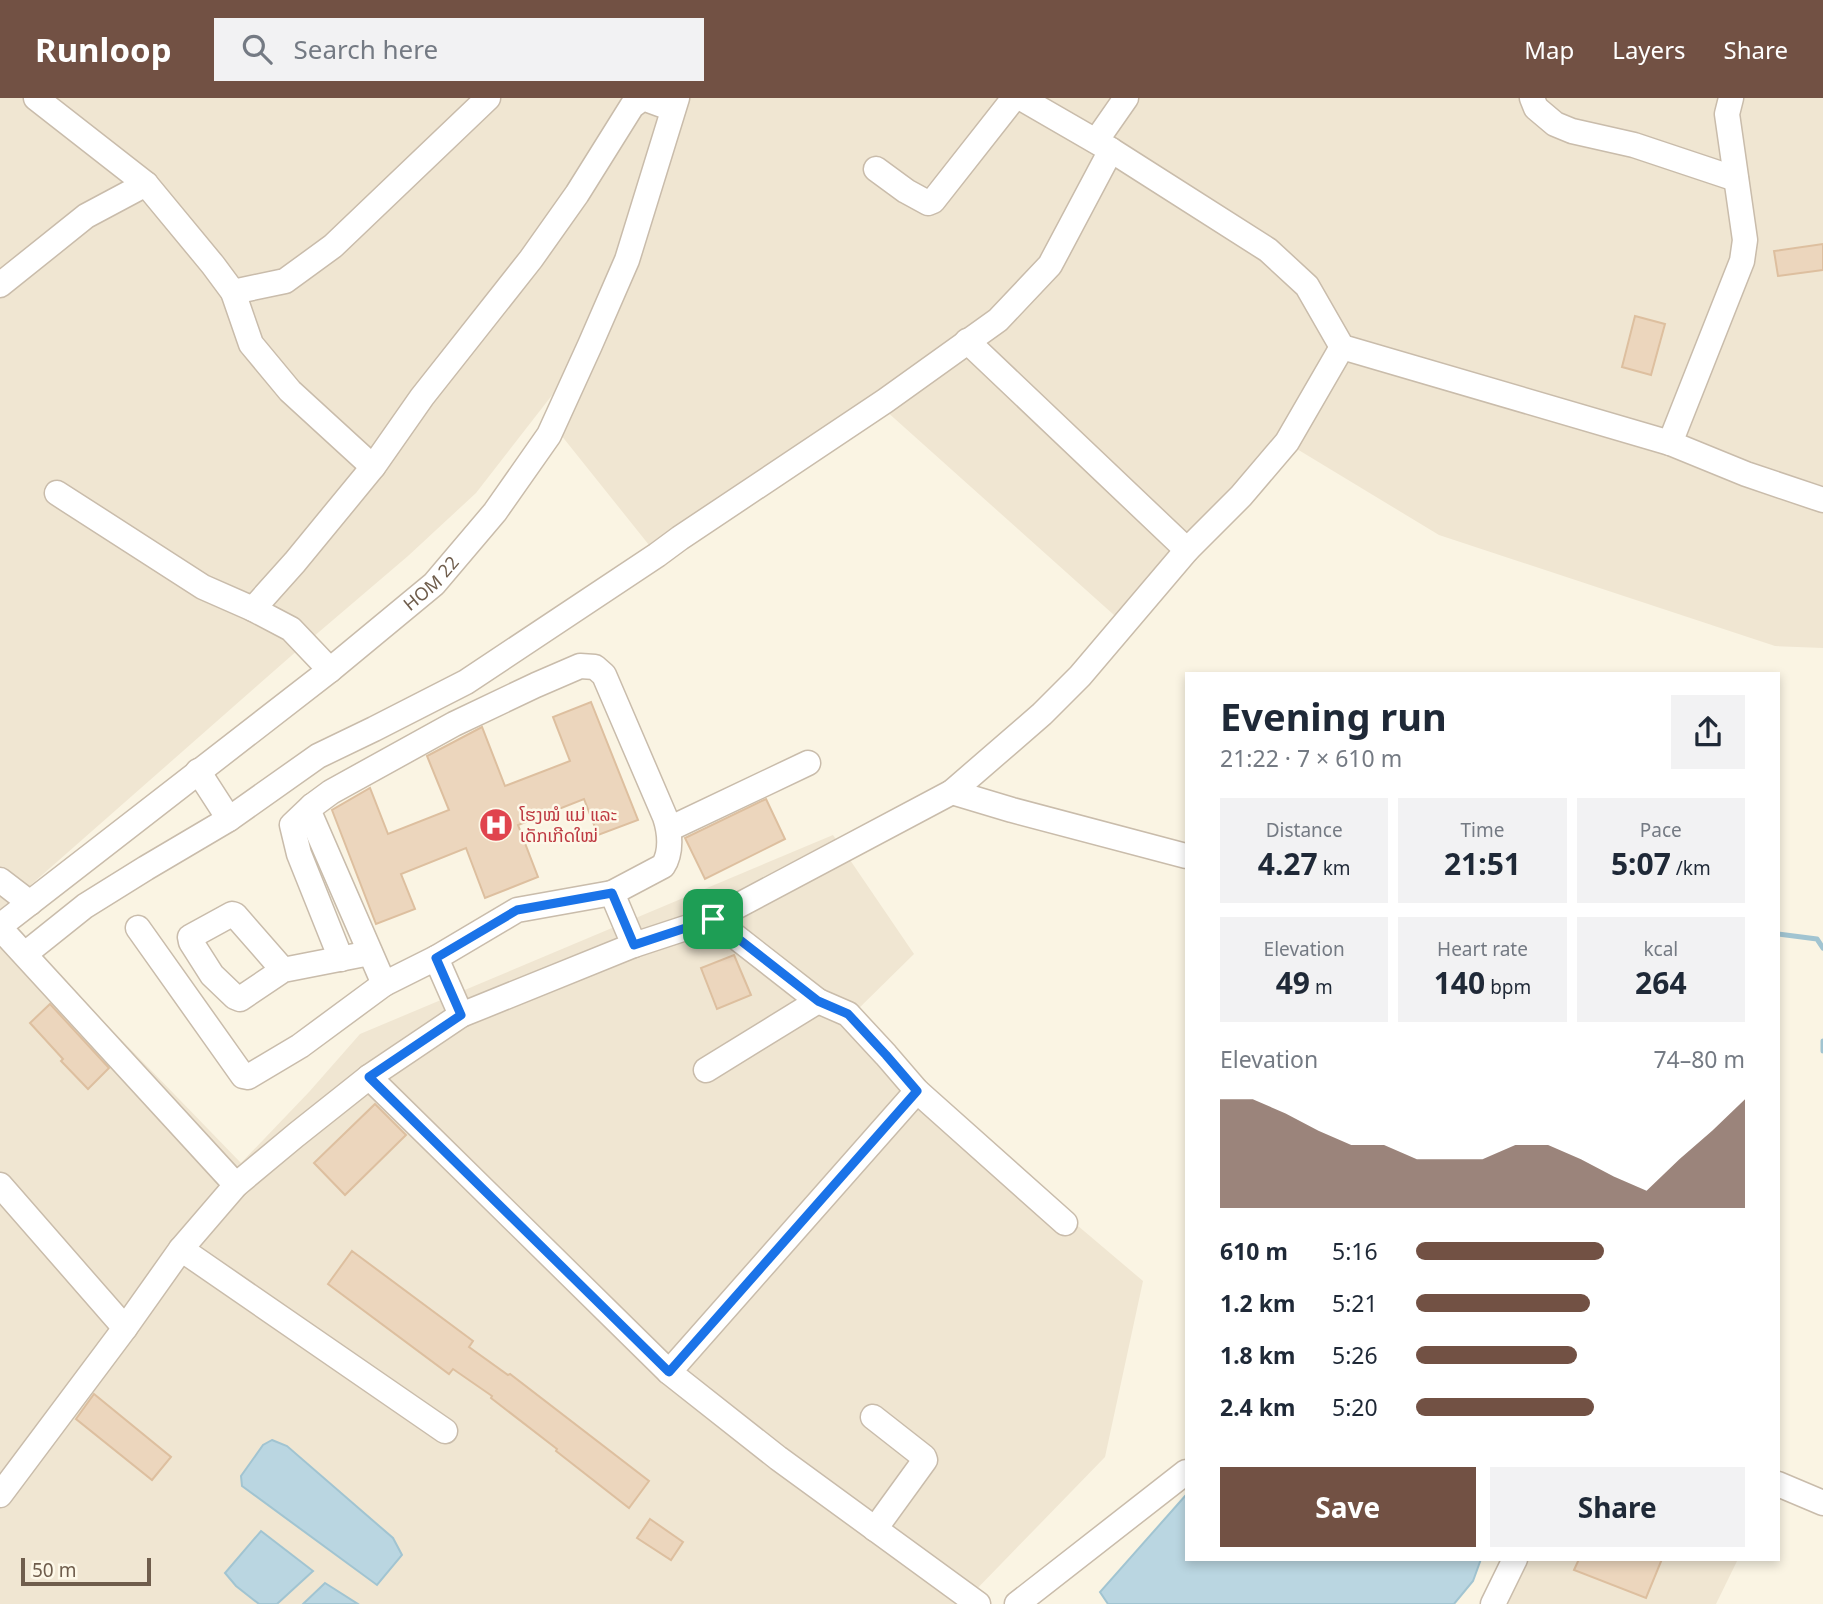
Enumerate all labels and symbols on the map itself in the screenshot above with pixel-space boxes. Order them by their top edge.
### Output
street label: HOM 22 [398,550,464,615]
place label: ໂຮງໝໍ ແມ່ ແລະ ເດັກເກີດໃໝ່ [519,802,617,847]
hospital icon: ໂຮງໝໍ ແມ່ ແລະ ເດັກເກີດໃໝ່ [477,806,515,844]
pin [683,889,743,949]
scale bar [21,1555,150,1587]

